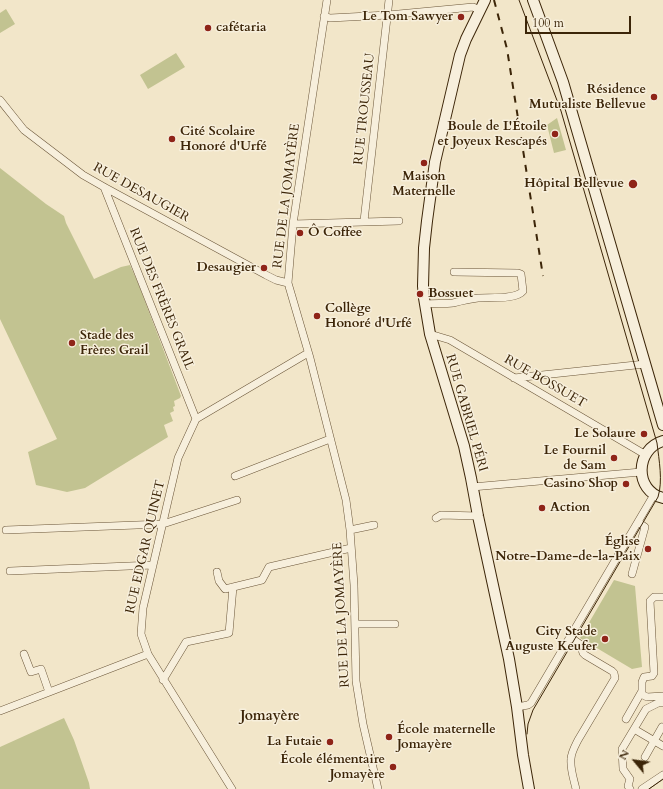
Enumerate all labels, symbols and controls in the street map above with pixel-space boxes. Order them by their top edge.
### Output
scale bar [527,8,633,34]
place label: Le Tom Sawyer [362,9,453,25]
marker: Le Tom Sawyer [456,12,466,22]
text: 100 m [532,15,564,31]
place label: cafétaria [216,20,266,36]
marker: cafétaria [203,23,213,33]
street label: RUE TROUSSEAU [351,52,379,166]
place label: Résidence Mutualiste Bellevue [529,82,646,113]
marker: Résidence Mutualiste Bellevue [649,92,659,102]
place label: Boule de L'Étoile et Joyeux Rescapés [438,119,547,150]
street label: RUE DE LA JOMAYÈRE [270,123,304,269]
place label: Cité Scolaire Honoré d'Urfé [180,124,267,155]
marker: Boule de L'Étoile et Joyeux Rescapés [550,129,560,139]
marker: Cité Scolaire Honoré d'Urfé [167,134,177,144]
marker: Maison Maternelle [419,158,429,168]
street label: RUE DESAUGIER [90,160,192,226]
place label: Maison Maternelle [392,169,456,200]
place label: Hôpital Bellevue [524,176,624,192]
marker: Hôpital Bellevue [627,178,639,190]
place label: Ô Coffee [308,225,362,241]
street label: RUE DES FRÈRES GRAIL [125,226,197,372]
marker: Ô Coffee [295,228,305,238]
place label: Desaugier [197,260,256,276]
marker: Desaugier [259,263,269,273]
place label: Bossuet [428,286,473,302]
marker: Bossuet [415,289,425,299]
place label: Collège Honoré d'Urfé [325,301,412,332]
marker: Collège Honoré d'Urfé [312,311,322,321]
place label: Stade des Frères Grail [80,328,148,359]
marker: Stade des Frères Grail [67,338,77,348]
street label: RUE GABRIEL PÉRI [442,352,490,474]
street label: RUE BOSSUET [501,352,589,412]
place label: Le Solaure [574,426,636,442]
marker: Le Solaure [639,429,649,439]
place label: Le Fournil de Sam [544,443,606,474]
marker: Le Fournil de Sam [609,453,619,463]
place label: Casino Shop [543,476,618,492]
street label: RUE EDGAR QUINET [123,479,169,615]
marker: Casino Shop [621,479,631,489]
place label: Action [550,500,590,516]
marker: Action [537,503,547,513]
place label: Église Notre-Dame-de-la-Paix [495,534,640,565]
street label: RUE DE LA JOMAYÈRE [330,542,354,688]
marker: Église Notre-Dame-de-la-Paix [643,544,653,554]
place label: City Stade Auguste Keufer [505,624,597,655]
marker: City Stade Auguste Keufer [600,634,610,644]
district label: Jomayère [240,709,300,725]
place label: École maternelle Jomayère [397,722,496,753]
marker: École maternelle Jomayère [384,732,394,742]
place label: La Futaie [267,734,322,750]
marker: La Futaie [325,737,335,747]
north arrow [615,741,655,781]
text: N [615,747,633,763]
place label: École élémentaire Jomayère [280,752,385,783]
marker: École élémentaire Jomayère [388,762,398,772]

